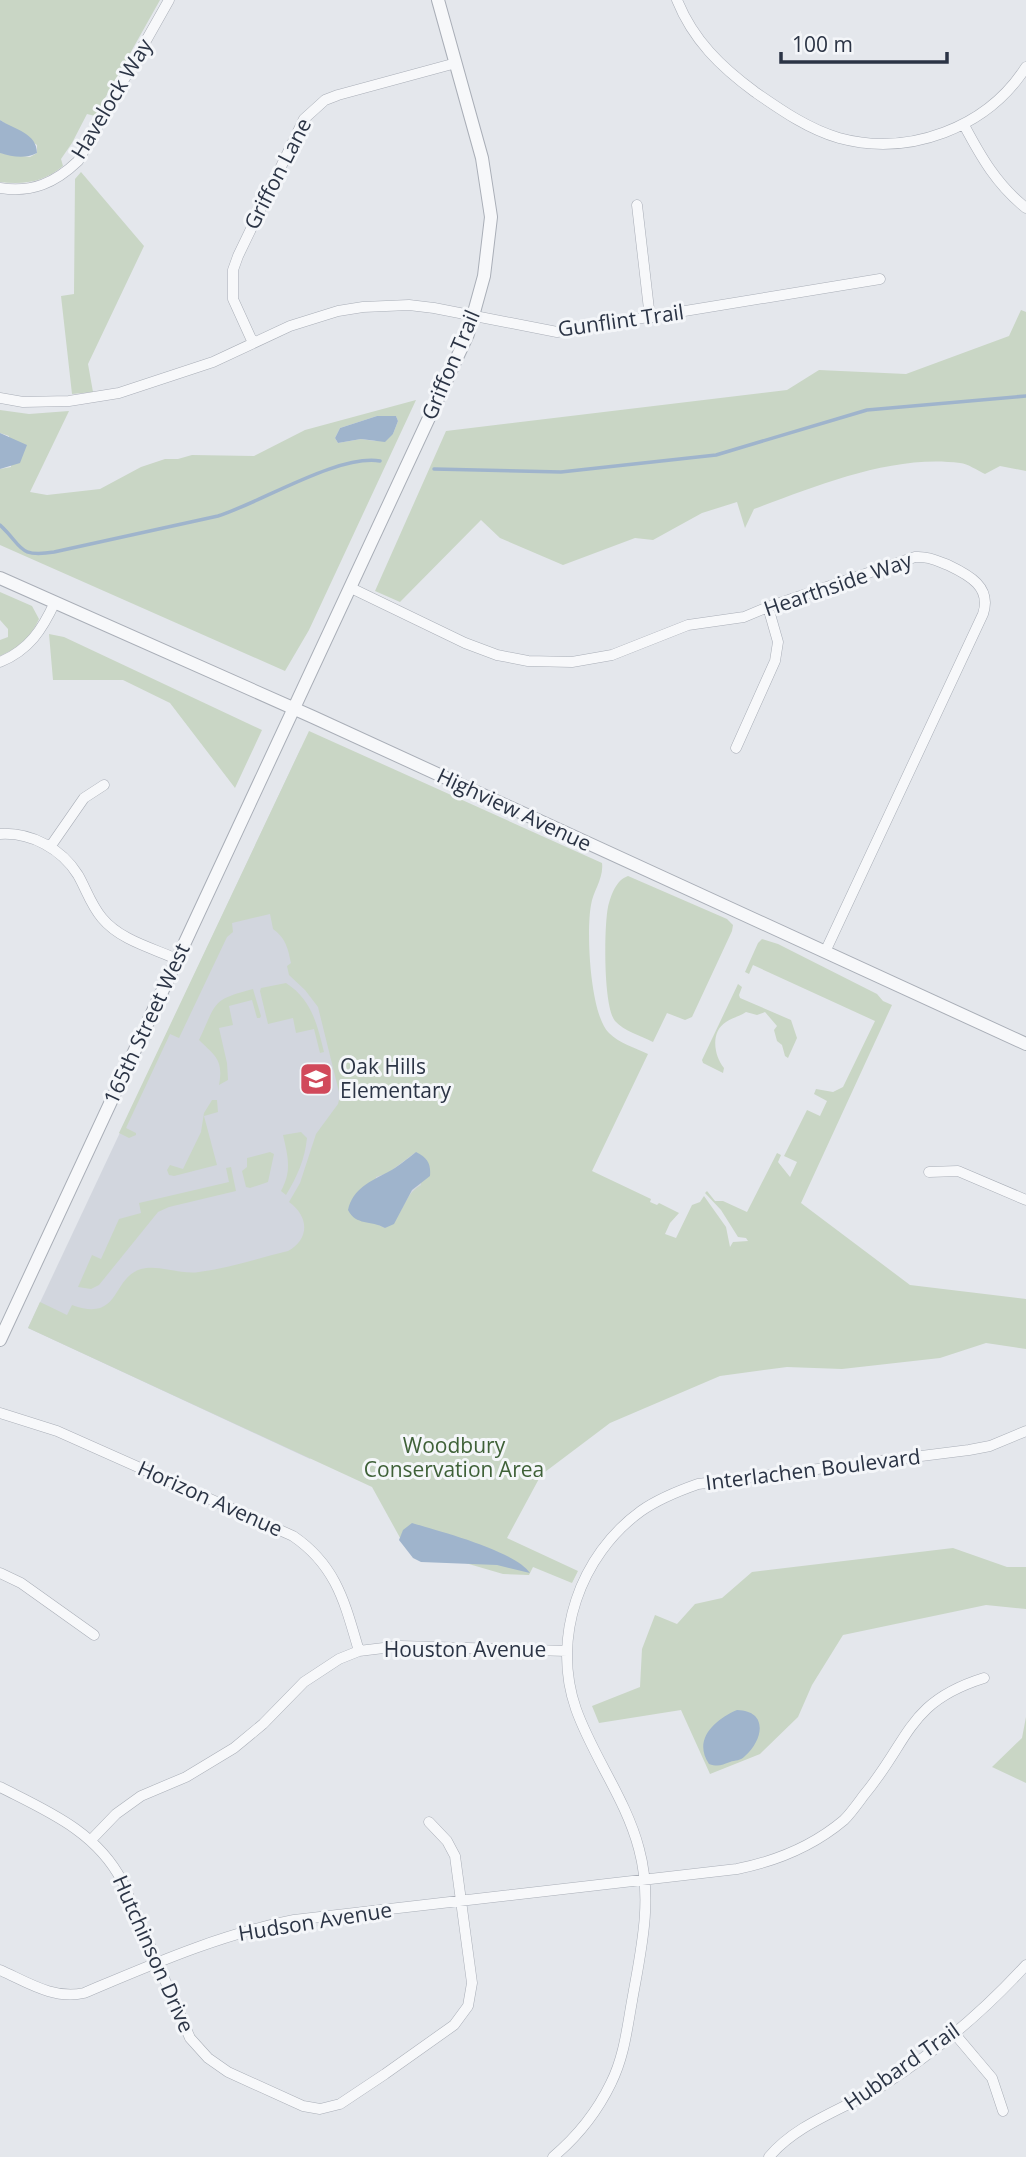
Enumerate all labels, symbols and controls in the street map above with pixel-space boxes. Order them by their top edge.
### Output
scale bar [781,21,947,65]
text: 100 m [792,30,853,58]
street label: Havelock Way [64,33,158,164]
street label: Griffon Lane [237,113,317,234]
street label: Gunflint Trail [556,297,686,343]
street label: Griffon Trail [414,305,486,424]
street label: Hearthside Way [760,545,916,623]
street label: Highview Avenue [433,761,596,857]
street label: 165th Street West [97,939,196,1109]
place label: Oak Hills Elementary [340,1052,452,1104]
school or university icon: Oak Hills Elementary [297,1060,335,1098]
park label: Woodbury Conservation Area [364,1431,544,1483]
street label: Interlachen Boulevard [704,1442,922,1496]
street label: Horizon Avenue [133,1454,287,1543]
street label: Houston Avenue [384,1635,546,1663]
street label: Hutchinson Drive [107,1871,201,2037]
street label: Hudson Avenue [236,1895,394,1947]
street label: Hubbard Trail [838,2016,965,2116]

